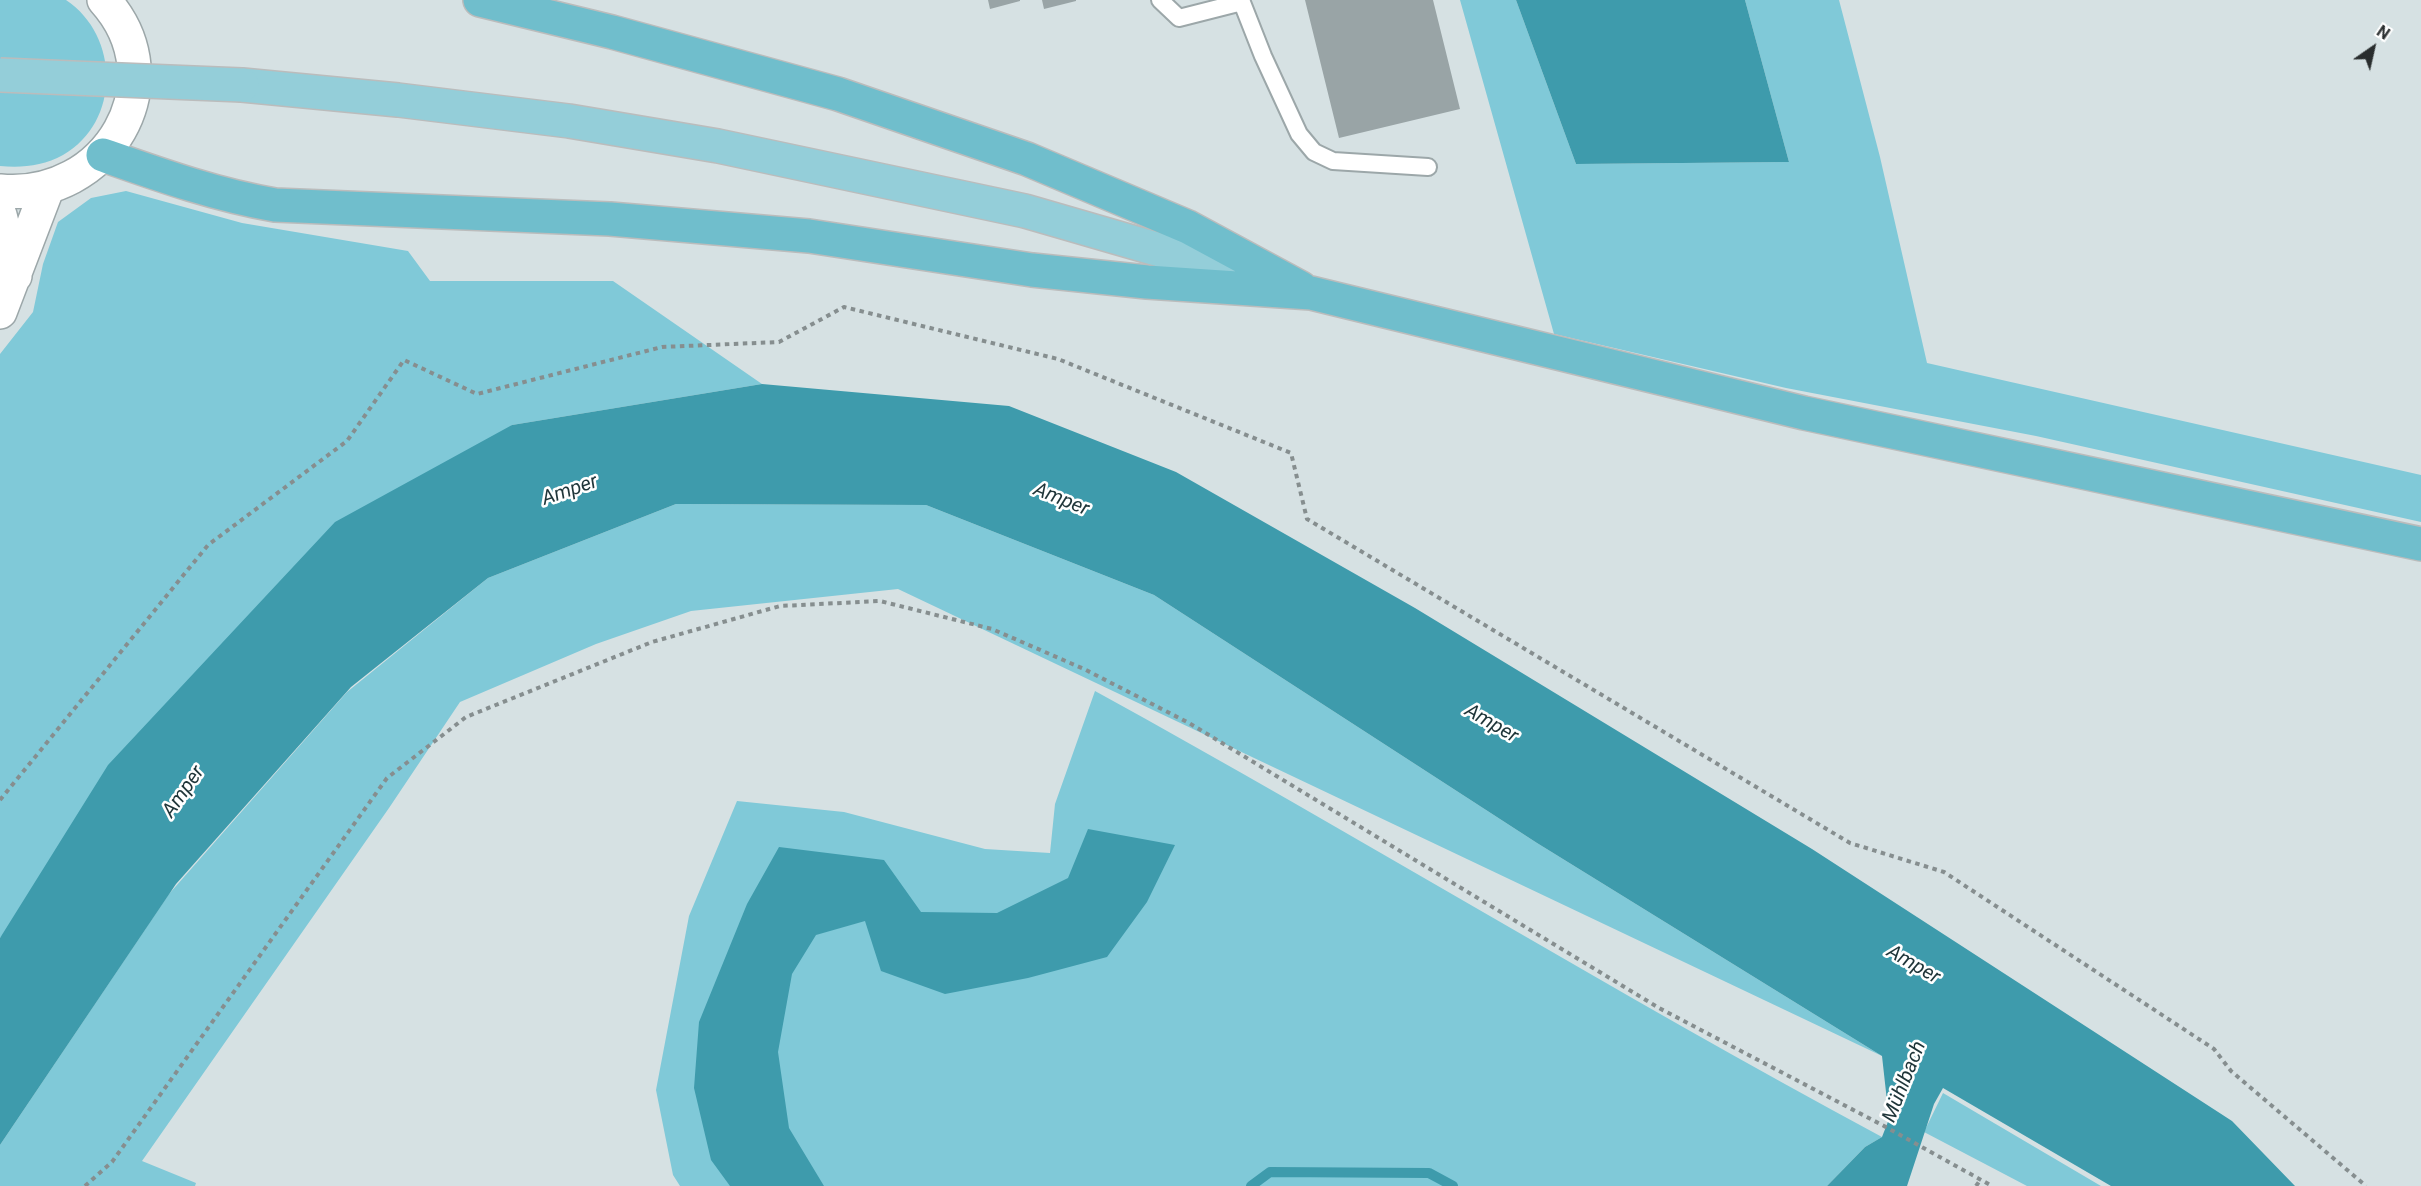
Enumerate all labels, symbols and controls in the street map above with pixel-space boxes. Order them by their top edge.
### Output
north arrow [2343,18,2403,78]
text: N [2373,22,2393,44]
water label: Amper [539,470,601,512]
water label: Amper [1030,478,1092,522]
water label: Amper [1460,699,1522,749]
water label: Amper [158,762,210,822]
water label: Amper [1882,940,1944,990]
water label: Mühlbach [1878,1038,1932,1126]

